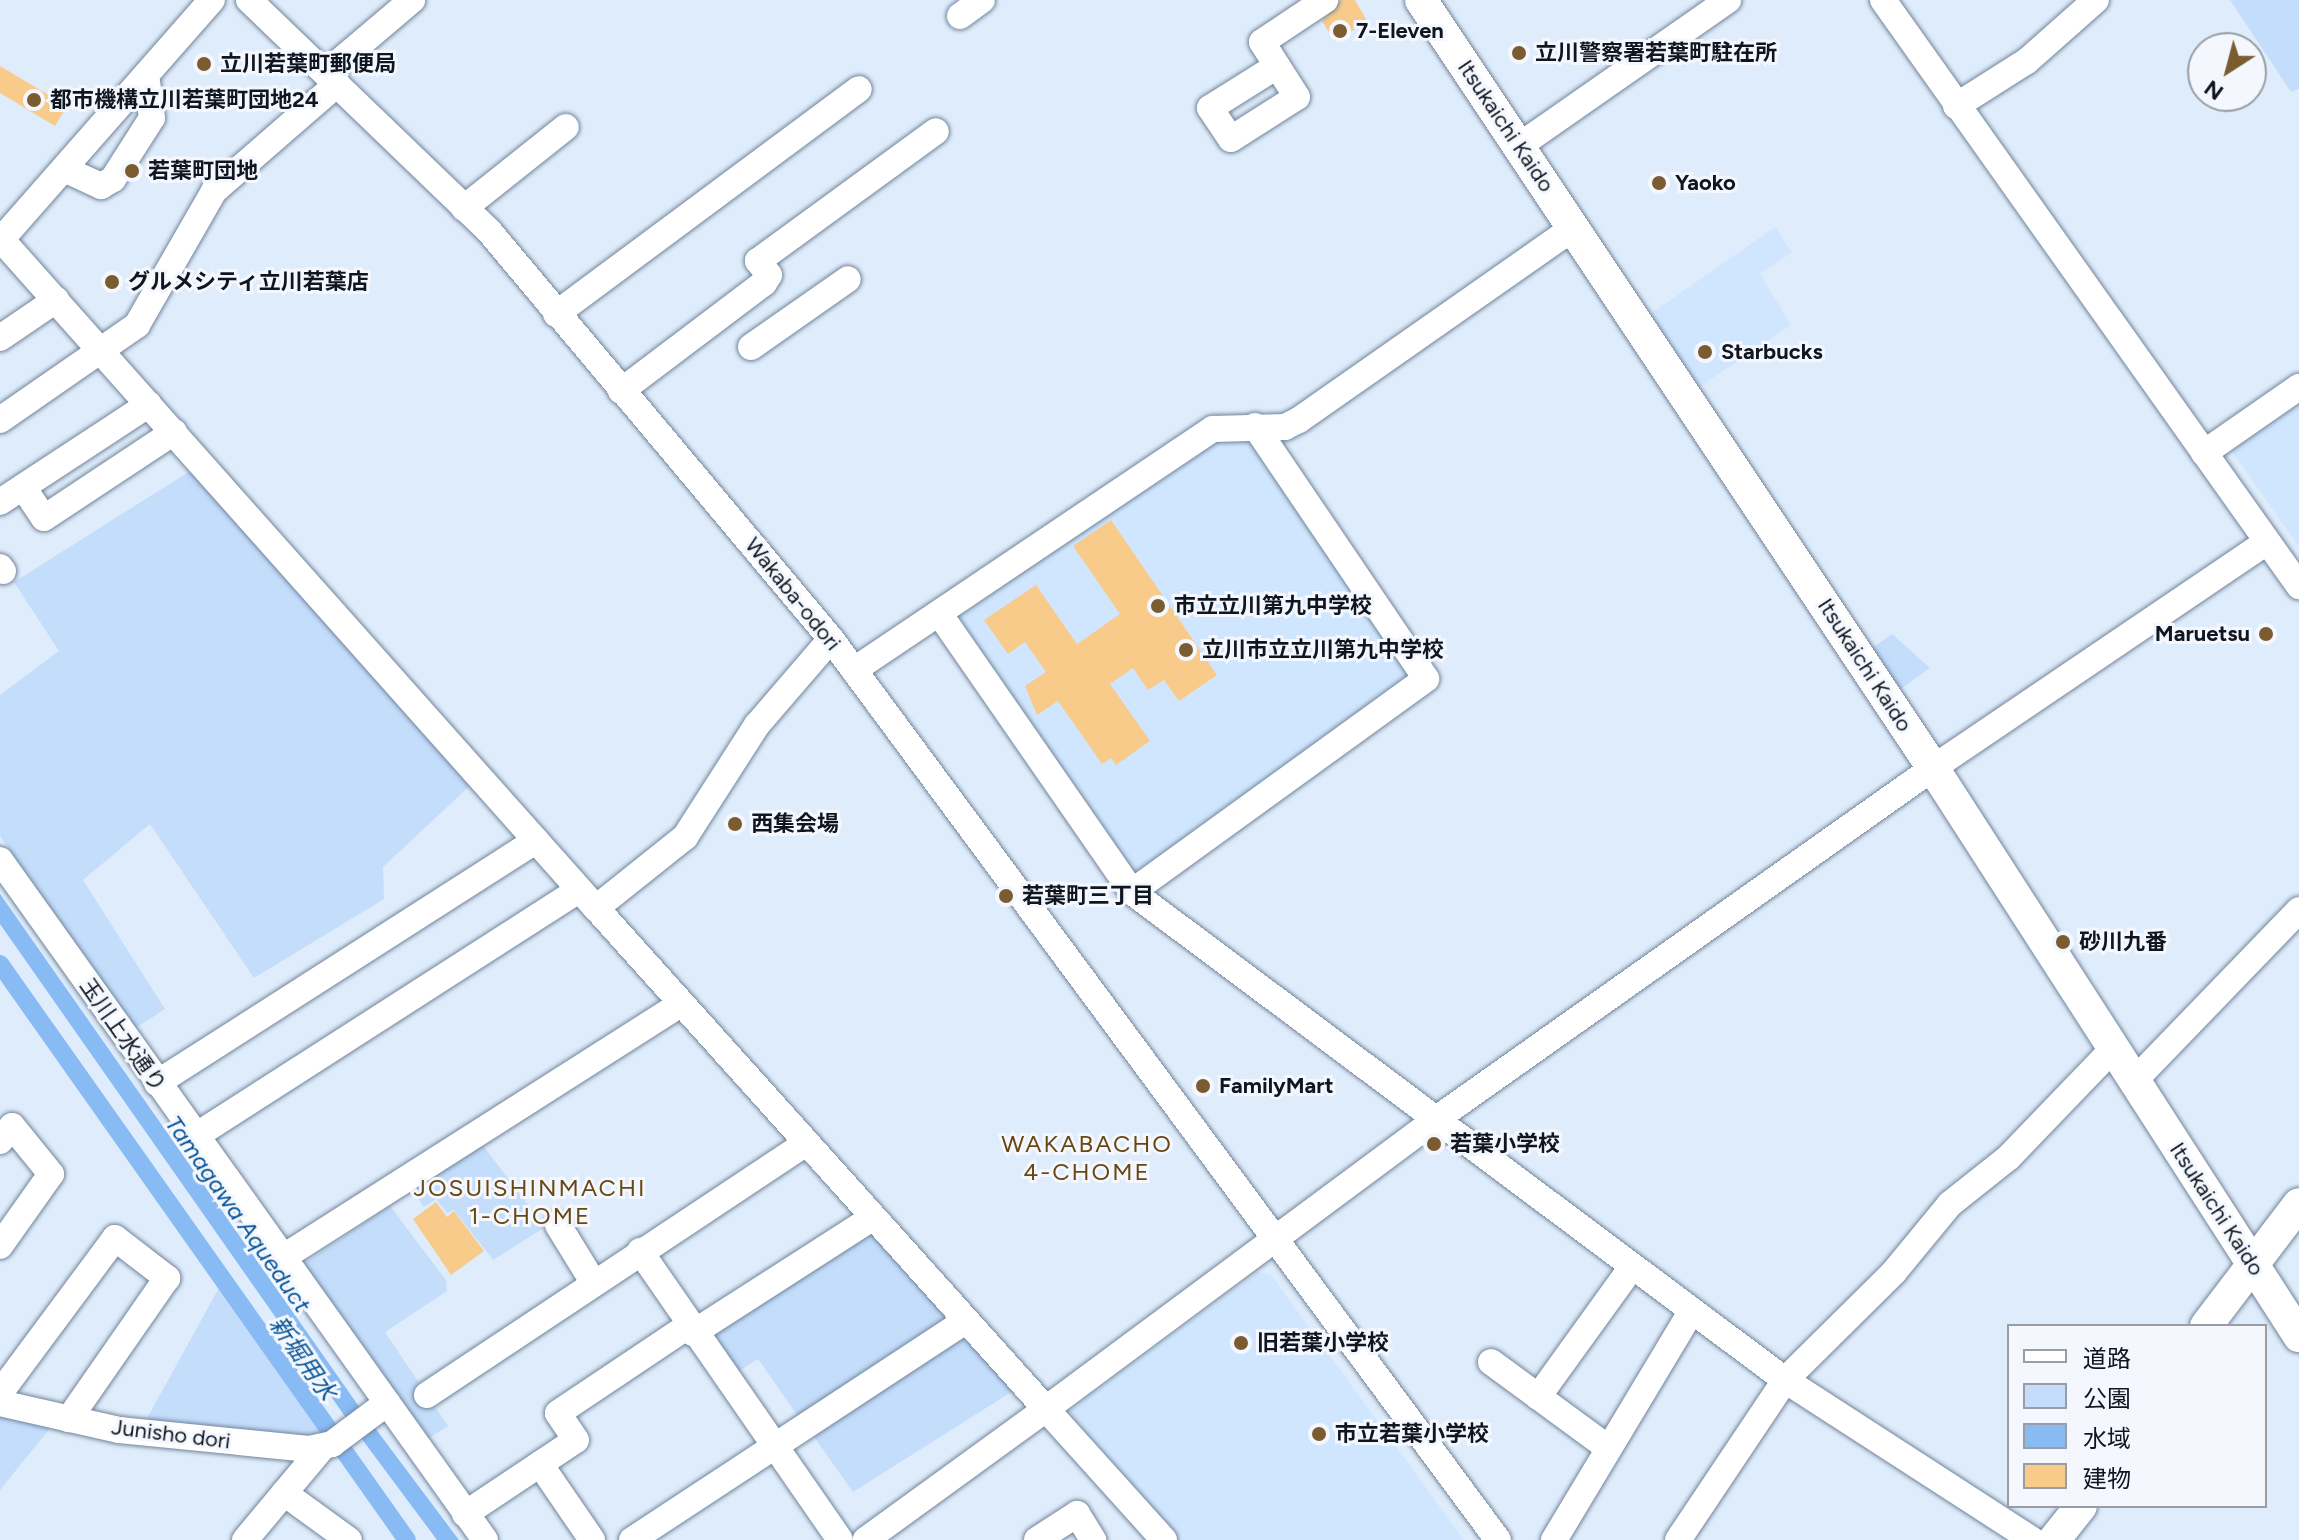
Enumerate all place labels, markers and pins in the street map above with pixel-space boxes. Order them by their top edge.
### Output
place label: 7-Eleven [1356,18,1444,44]
marker: 7-Eleven [1331,22,1349,40]
place label: 立川警察署若葉町駐在所 [1535,40,1777,66]
marker: 立川警察署若葉町駐在所 [1510,44,1528,62]
place label: 立川若葉町郵便局 [220,51,396,77]
marker: 立川若葉町郵便局 [195,55,213,73]
place label: 都市機構立川若葉町団地24 [50,87,319,113]
marker: 都市機構立川若葉町団地24 [25,91,43,109]
place label: 若葉町団地 [148,158,258,184]
marker: 若葉町団地 [123,162,141,180]
place label: Yaoko [1675,170,1736,196]
marker: Yaoko [1650,174,1668,192]
place label: グルメシティ立川若葉店 [128,269,370,295]
marker: グルメシティ立川若葉店 [103,273,121,291]
place label: Starbucks [1721,339,1823,365]
marker: Starbucks [1696,343,1714,361]
place label: 市立立川第九中学校 [1174,593,1372,619]
marker: 市立立川第九中学校 [1149,597,1167,615]
place label: Maruetsu [2155,621,2250,647]
marker: Maruetsu [2257,625,2275,643]
place label: 立川市立立川第九中学校 [1202,637,1444,663]
marker: 立川市立立川第九中学校 [1177,641,1195,659]
place label: 西集会場 [751,811,839,837]
marker: 西集会場 [726,815,744,833]
place label: 若葉町三丁目 [1022,883,1154,909]
marker: 若葉町三丁目 [997,887,1015,905]
place label: 砂川九番 [2079,929,2167,955]
marker: 砂川九番 [2054,933,2072,951]
place label: FamilyMart [1219,1073,1334,1099]
marker: FamilyMart [1194,1077,1212,1095]
place label: 若葉小学校 [1450,1131,1560,1157]
marker: 若葉小学校 [1425,1135,1443,1153]
place label: 旧若葉小学校 [1257,1330,1389,1356]
marker: 旧若葉小学校 [1232,1334,1250,1352]
place label: 市立若葉小学校 [1335,1421,1489,1447]
marker: 市立若葉小学校 [1310,1425,1328,1443]

